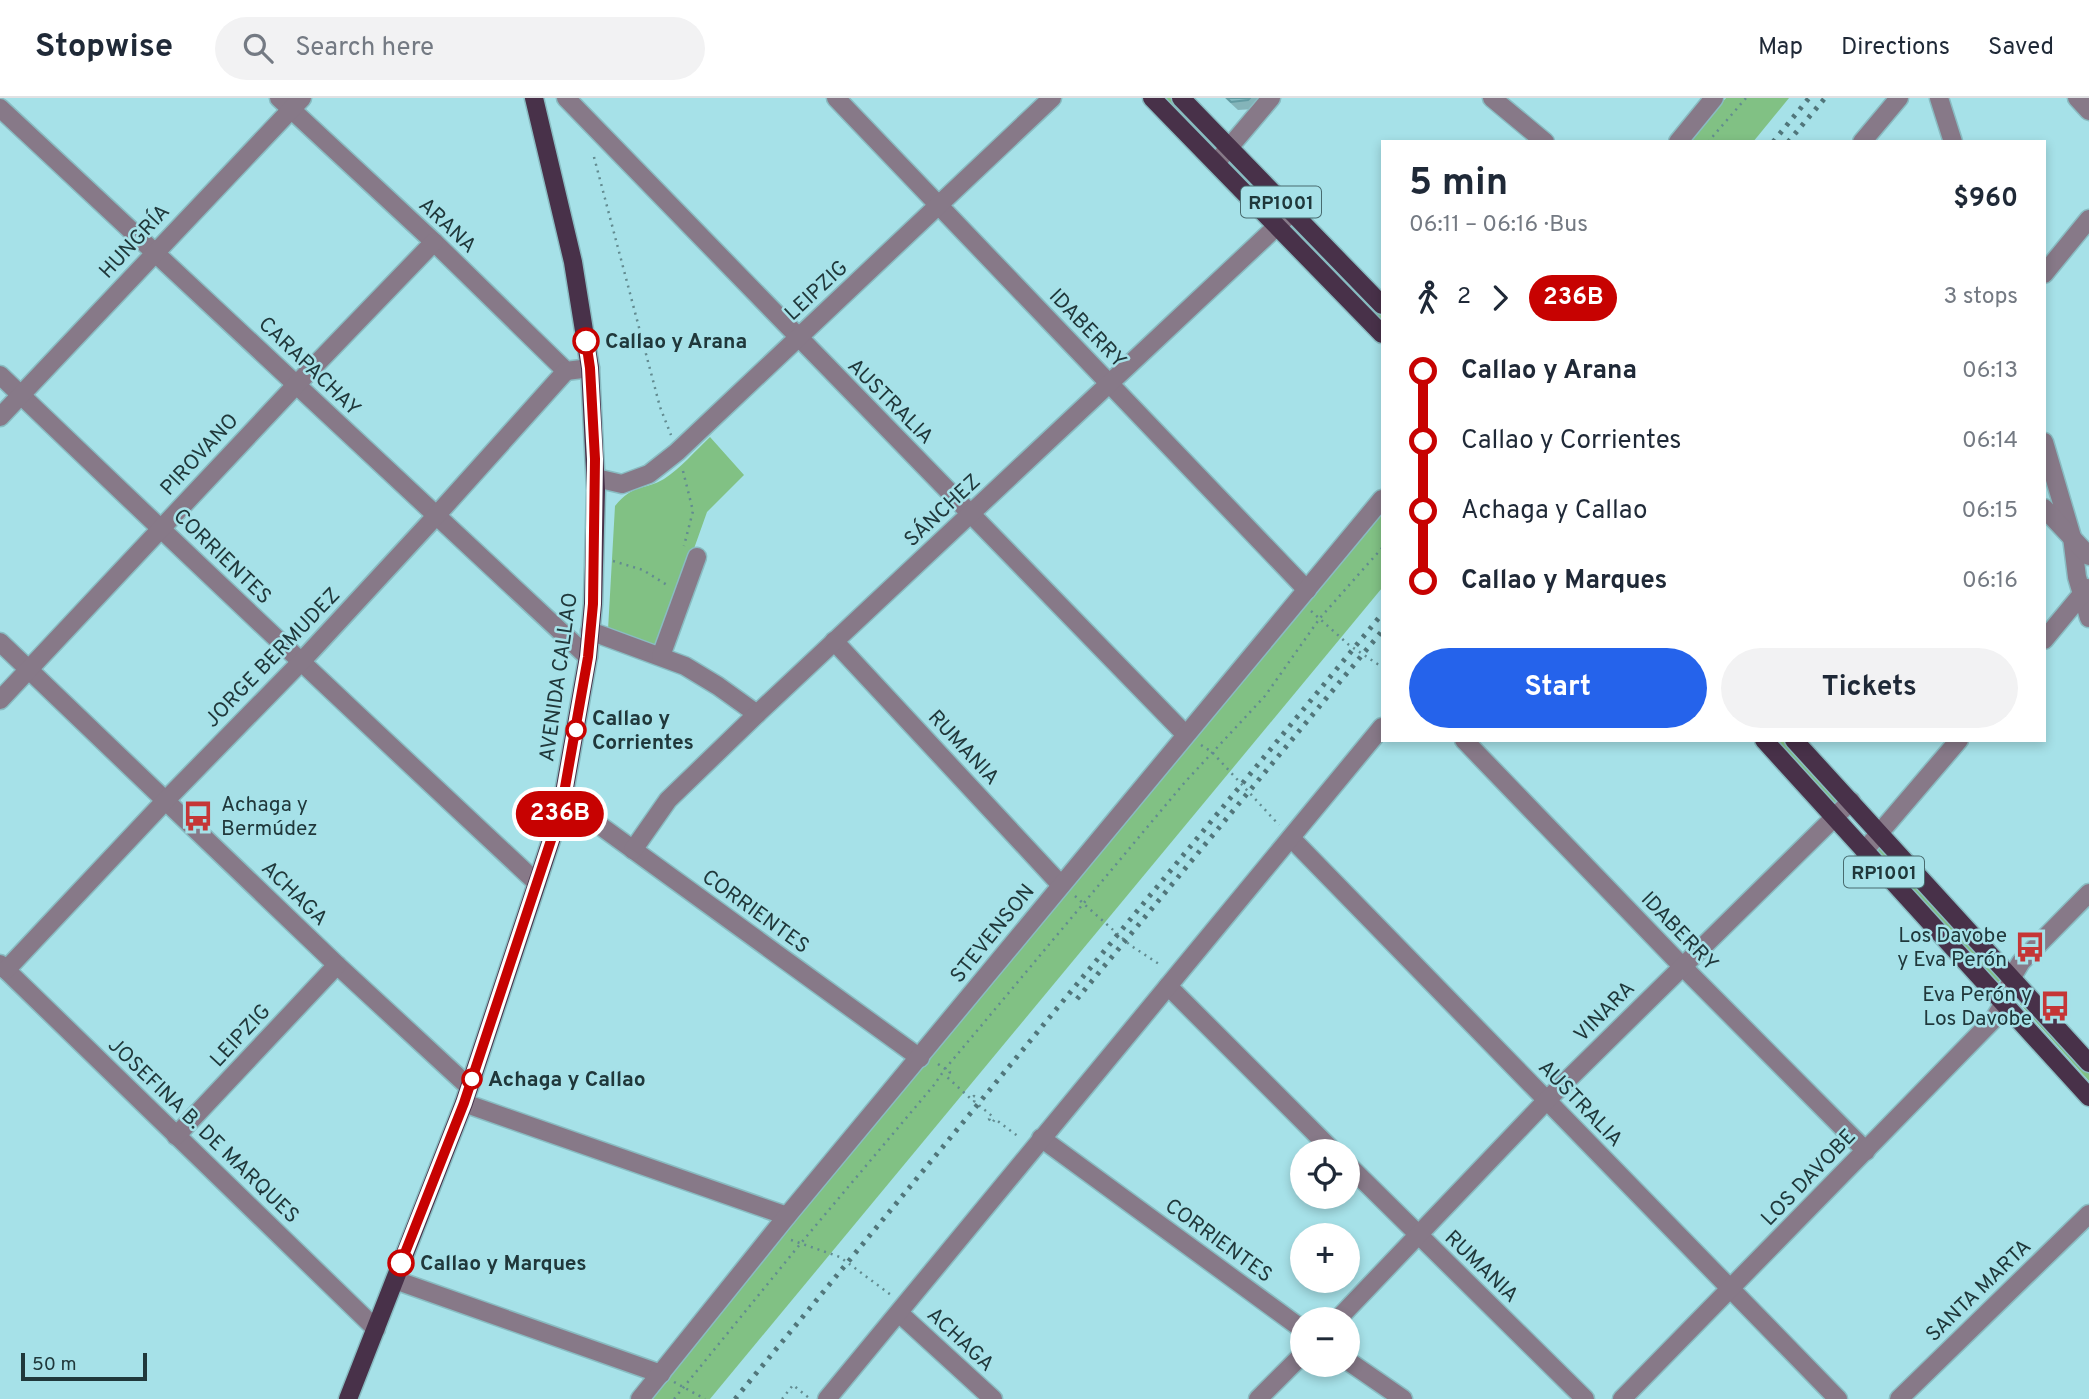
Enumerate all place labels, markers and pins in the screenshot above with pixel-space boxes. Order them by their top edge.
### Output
marker: Callao y Arana [573,328,599,354]
place label: Callao y Arana [605,329,747,356]
place label: Callao y Corrientes [592,706,694,757]
marker: Callao y Corrientes [566,720,586,740]
place label: Achaga y Bermúdez [221,792,318,843]
bus stop icon: Achaga y Bermúdez [181,799,215,833]
place label: Los Davobe y Eva Perón [1897,923,2007,974]
bus stop icon: Los Davobe y Eva Perón [2013,930,2047,964]
place label: Eva Perón y Los Davobe [1922,982,2032,1033]
bus stop icon: Eva Perón y Los Davobe [2038,989,2072,1023]
place label: Achaga y Callao [488,1067,646,1094]
marker: Achaga y Callao [462,1069,482,1089]
marker: Callao y Marques [388,1250,414,1276]
place label: Callao y Marques [420,1251,587,1278]

